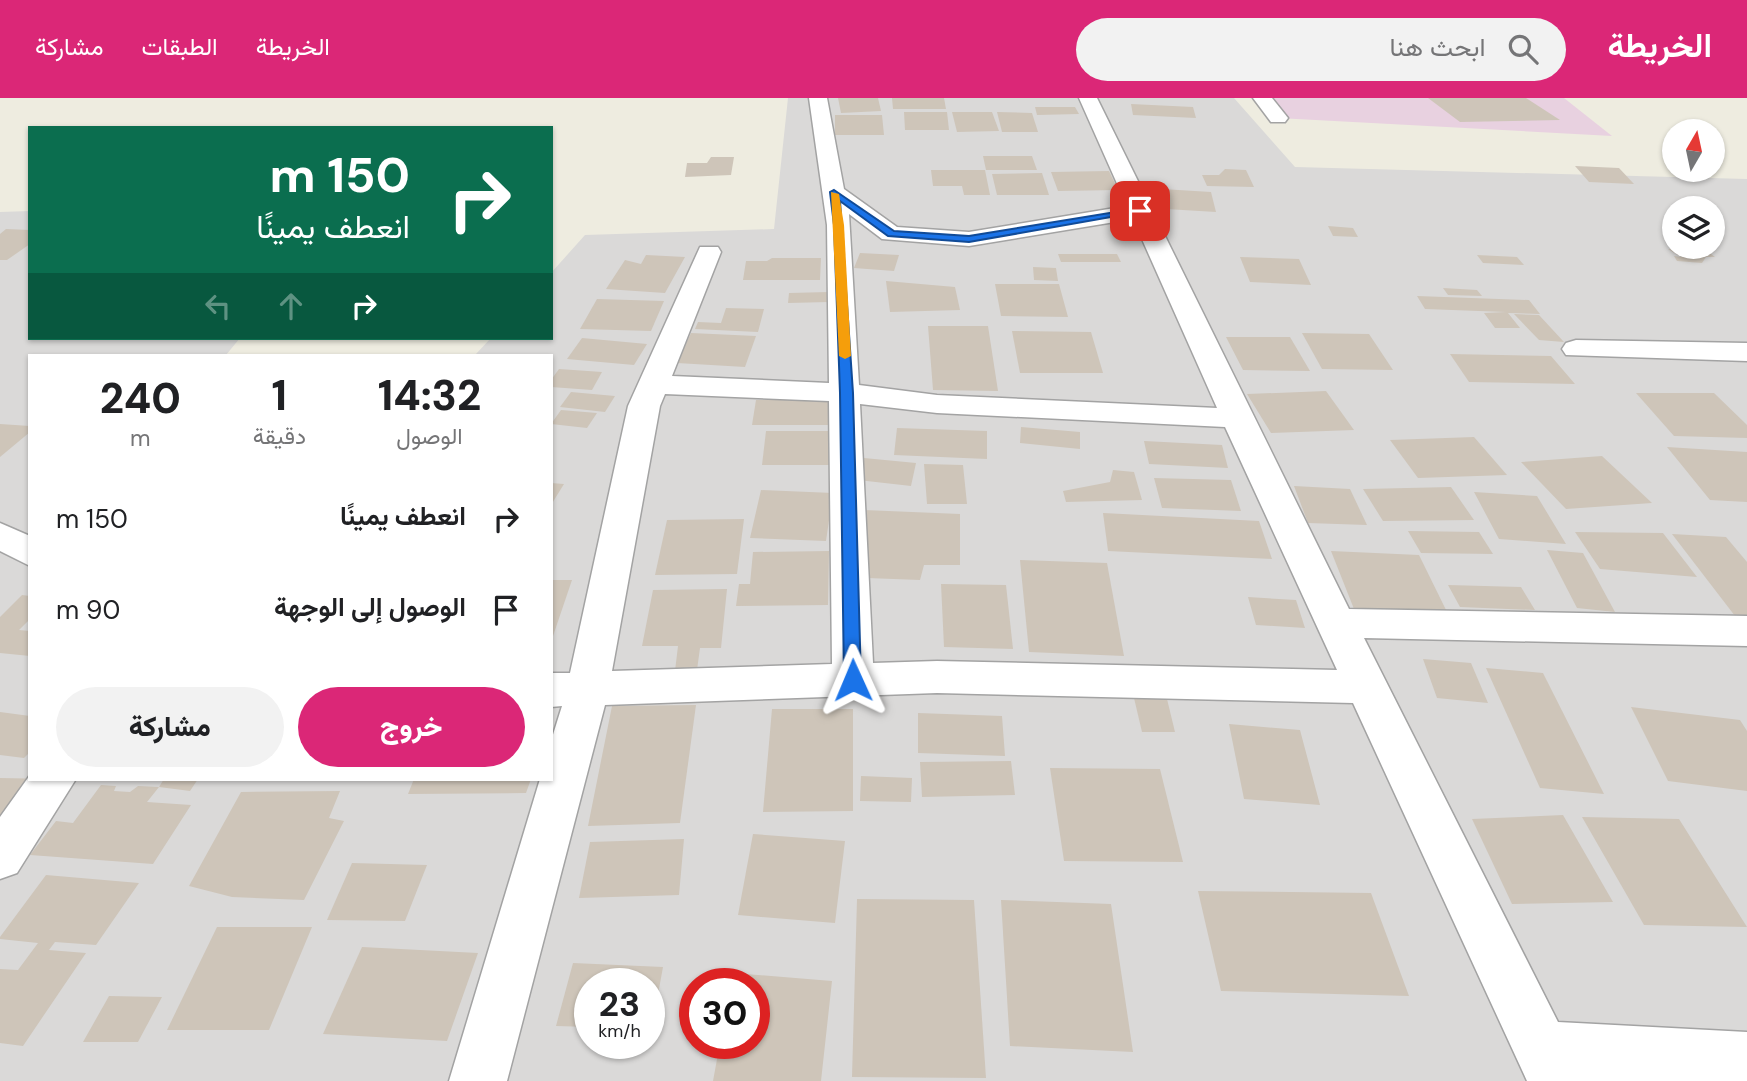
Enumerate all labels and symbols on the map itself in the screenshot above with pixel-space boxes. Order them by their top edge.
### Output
north arrow [1662,119,1726,182]
pin [1110,181,1170,241]
position arrow [816,643,890,717]
speed limit sign: 30 [679,968,770,1059]

